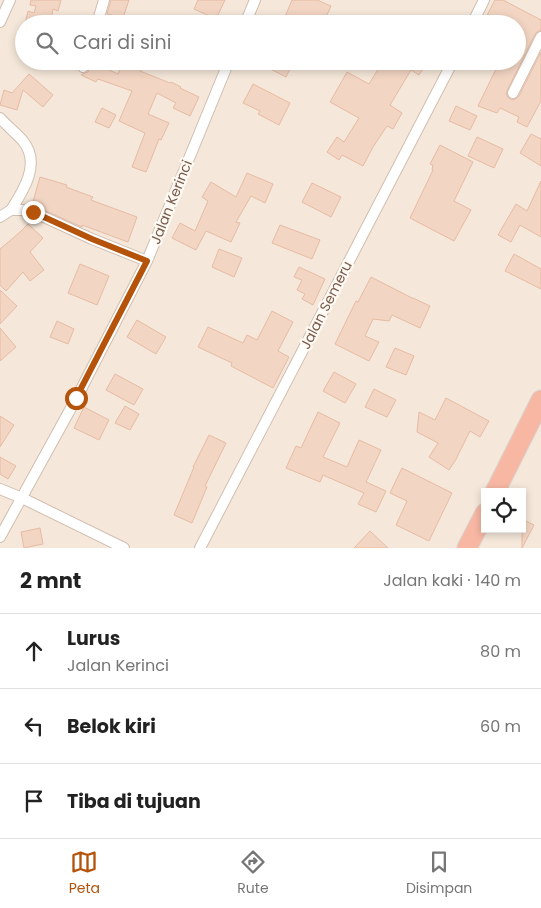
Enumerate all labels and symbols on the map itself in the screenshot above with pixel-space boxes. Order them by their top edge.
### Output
street label: Jalan Kerinci [145,157,197,247]
route end [22,201,45,224]
street label: Jalan Semeru [295,257,357,353]
route start [65,387,88,410]

